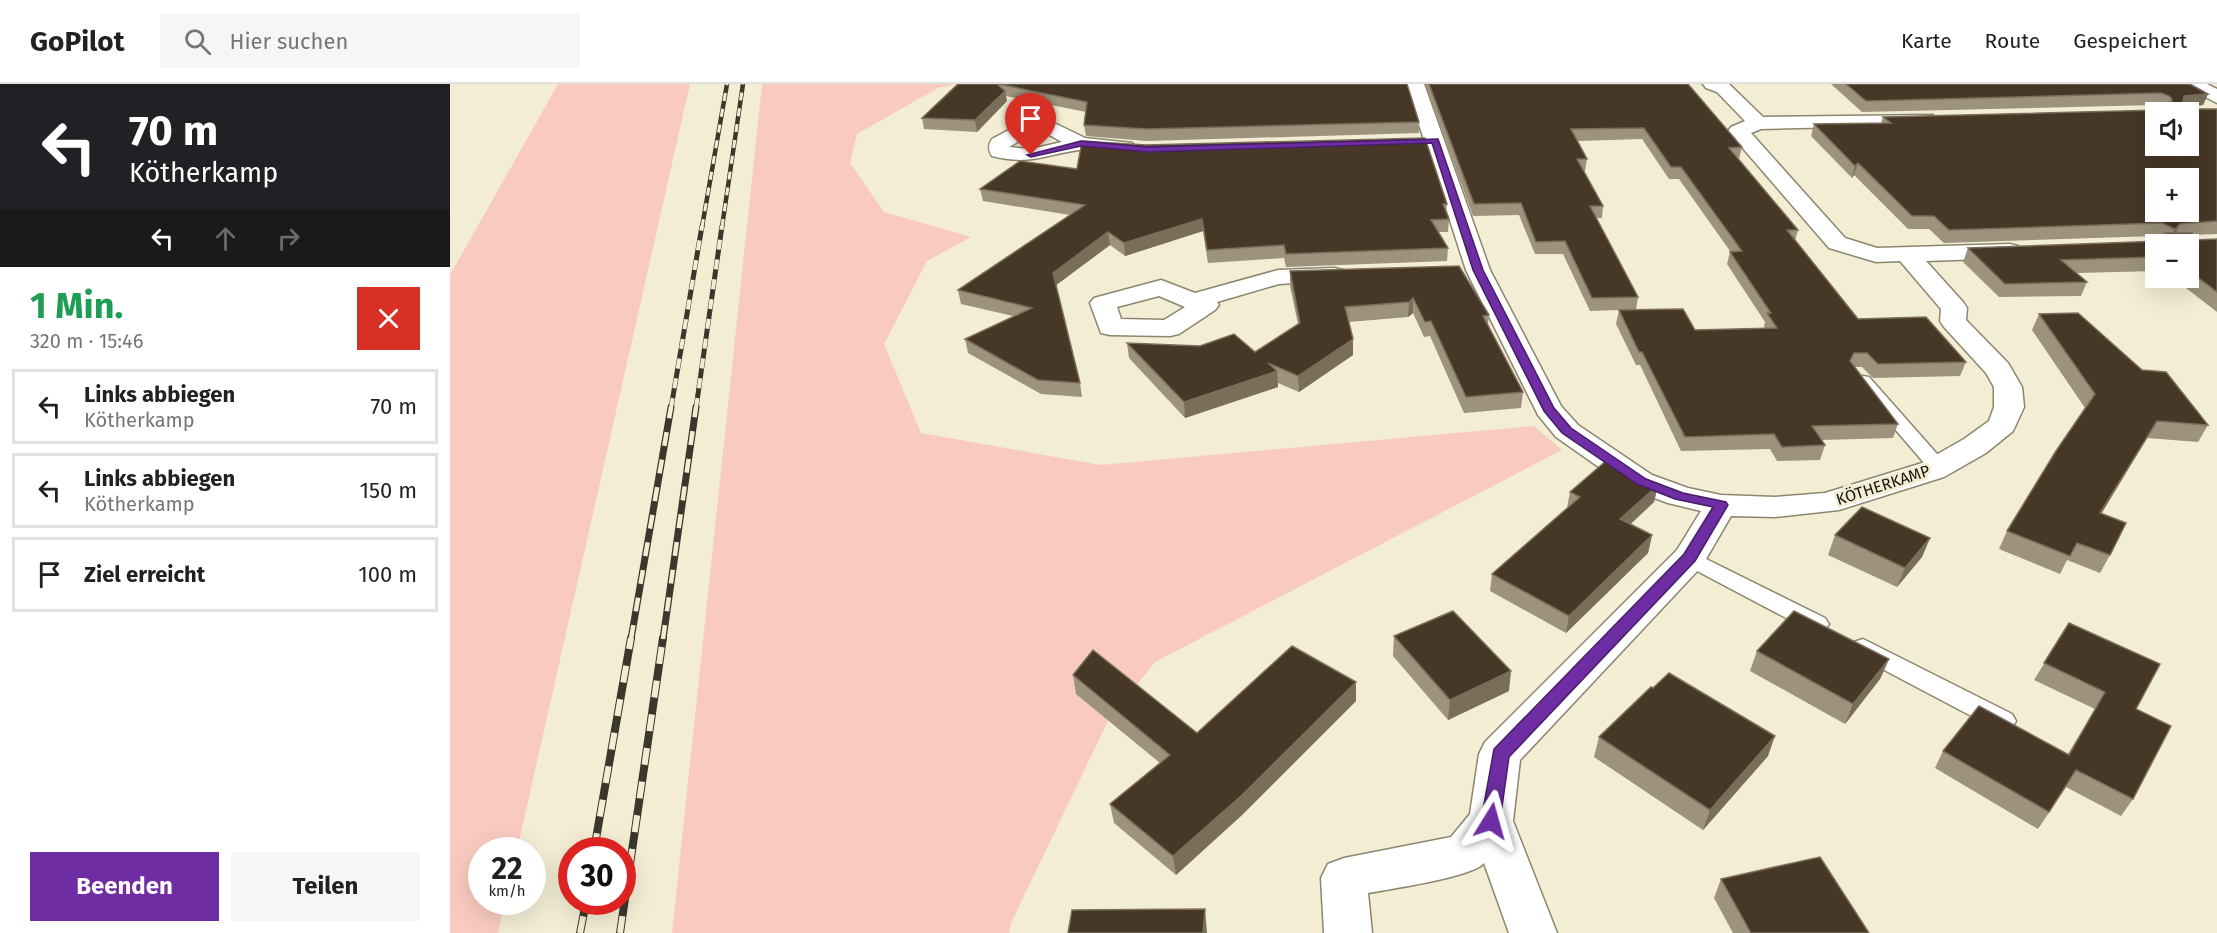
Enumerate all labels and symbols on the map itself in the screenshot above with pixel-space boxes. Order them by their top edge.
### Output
pin [1005,93,1056,155]
street label: KÖTHERKAMP [1834,461,1932,509]
position arrow [1459,789,1523,853]
speed limit sign: 30 [558,837,636,915]

